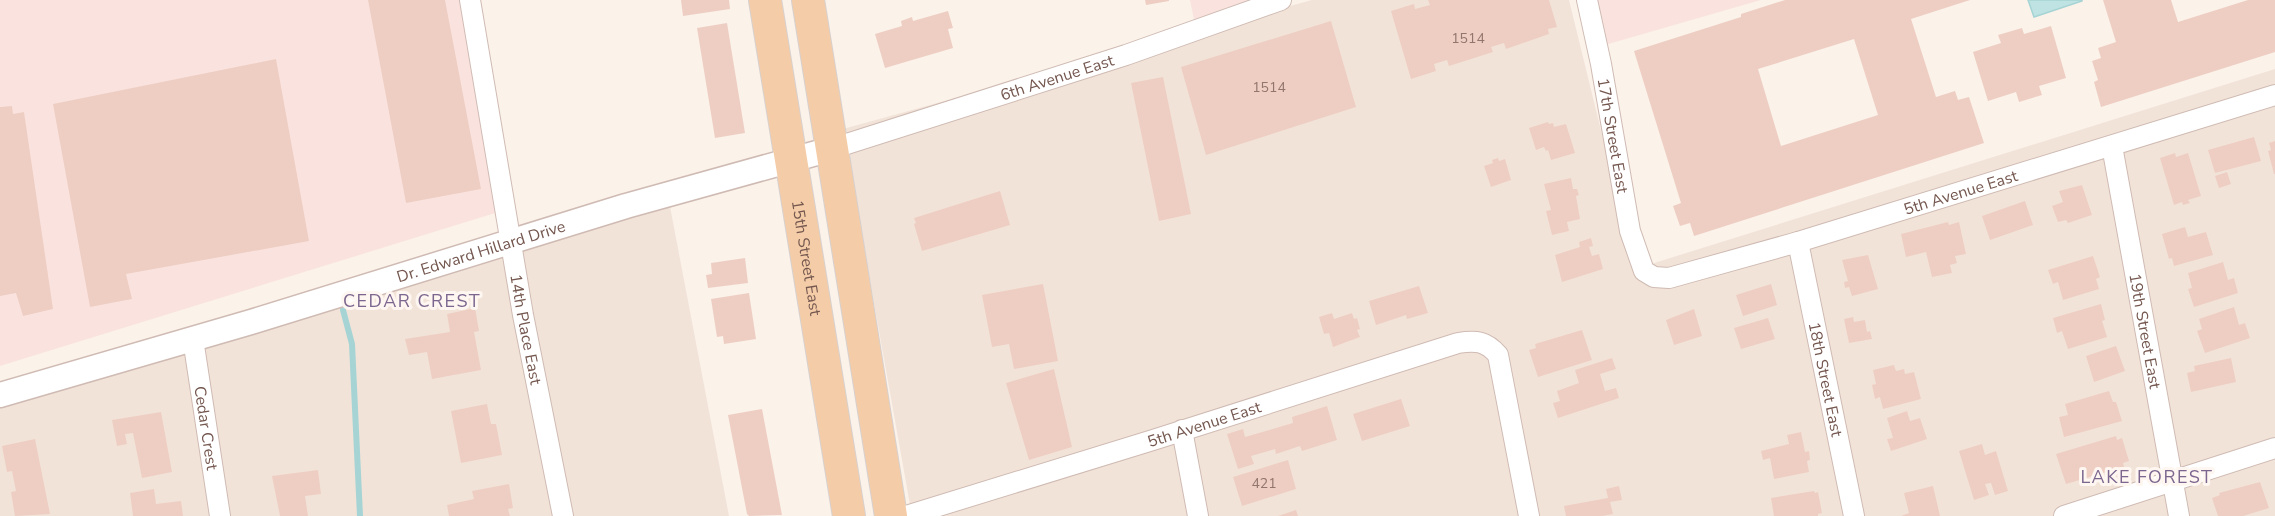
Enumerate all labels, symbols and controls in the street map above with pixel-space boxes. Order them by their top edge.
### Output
house number: 1514 [1451,29,1485,48]
street label: 6th Avenue East [998,49,1117,106]
street label: 17th Street East [1592,76,1633,195]
house number: 1514 [1252,78,1286,97]
street label: 5th Avenue East [1901,165,2021,221]
street label: 15th Street East [786,198,826,318]
street label: Dr. Edward Hillard Drive [394,215,568,288]
street label: 14th Place East [504,272,547,387]
street label: 19th Street East [2123,272,2166,391]
district label: CEDAR CREST [343,289,481,313]
street label: 18th Street East [1803,320,1848,439]
street label: Cedar Crest [188,385,223,472]
street label: 5th Avenue East [1145,396,1264,453]
district label: LAKE FOREST [2081,465,2213,489]
house number: 421 [1251,474,1277,493]

